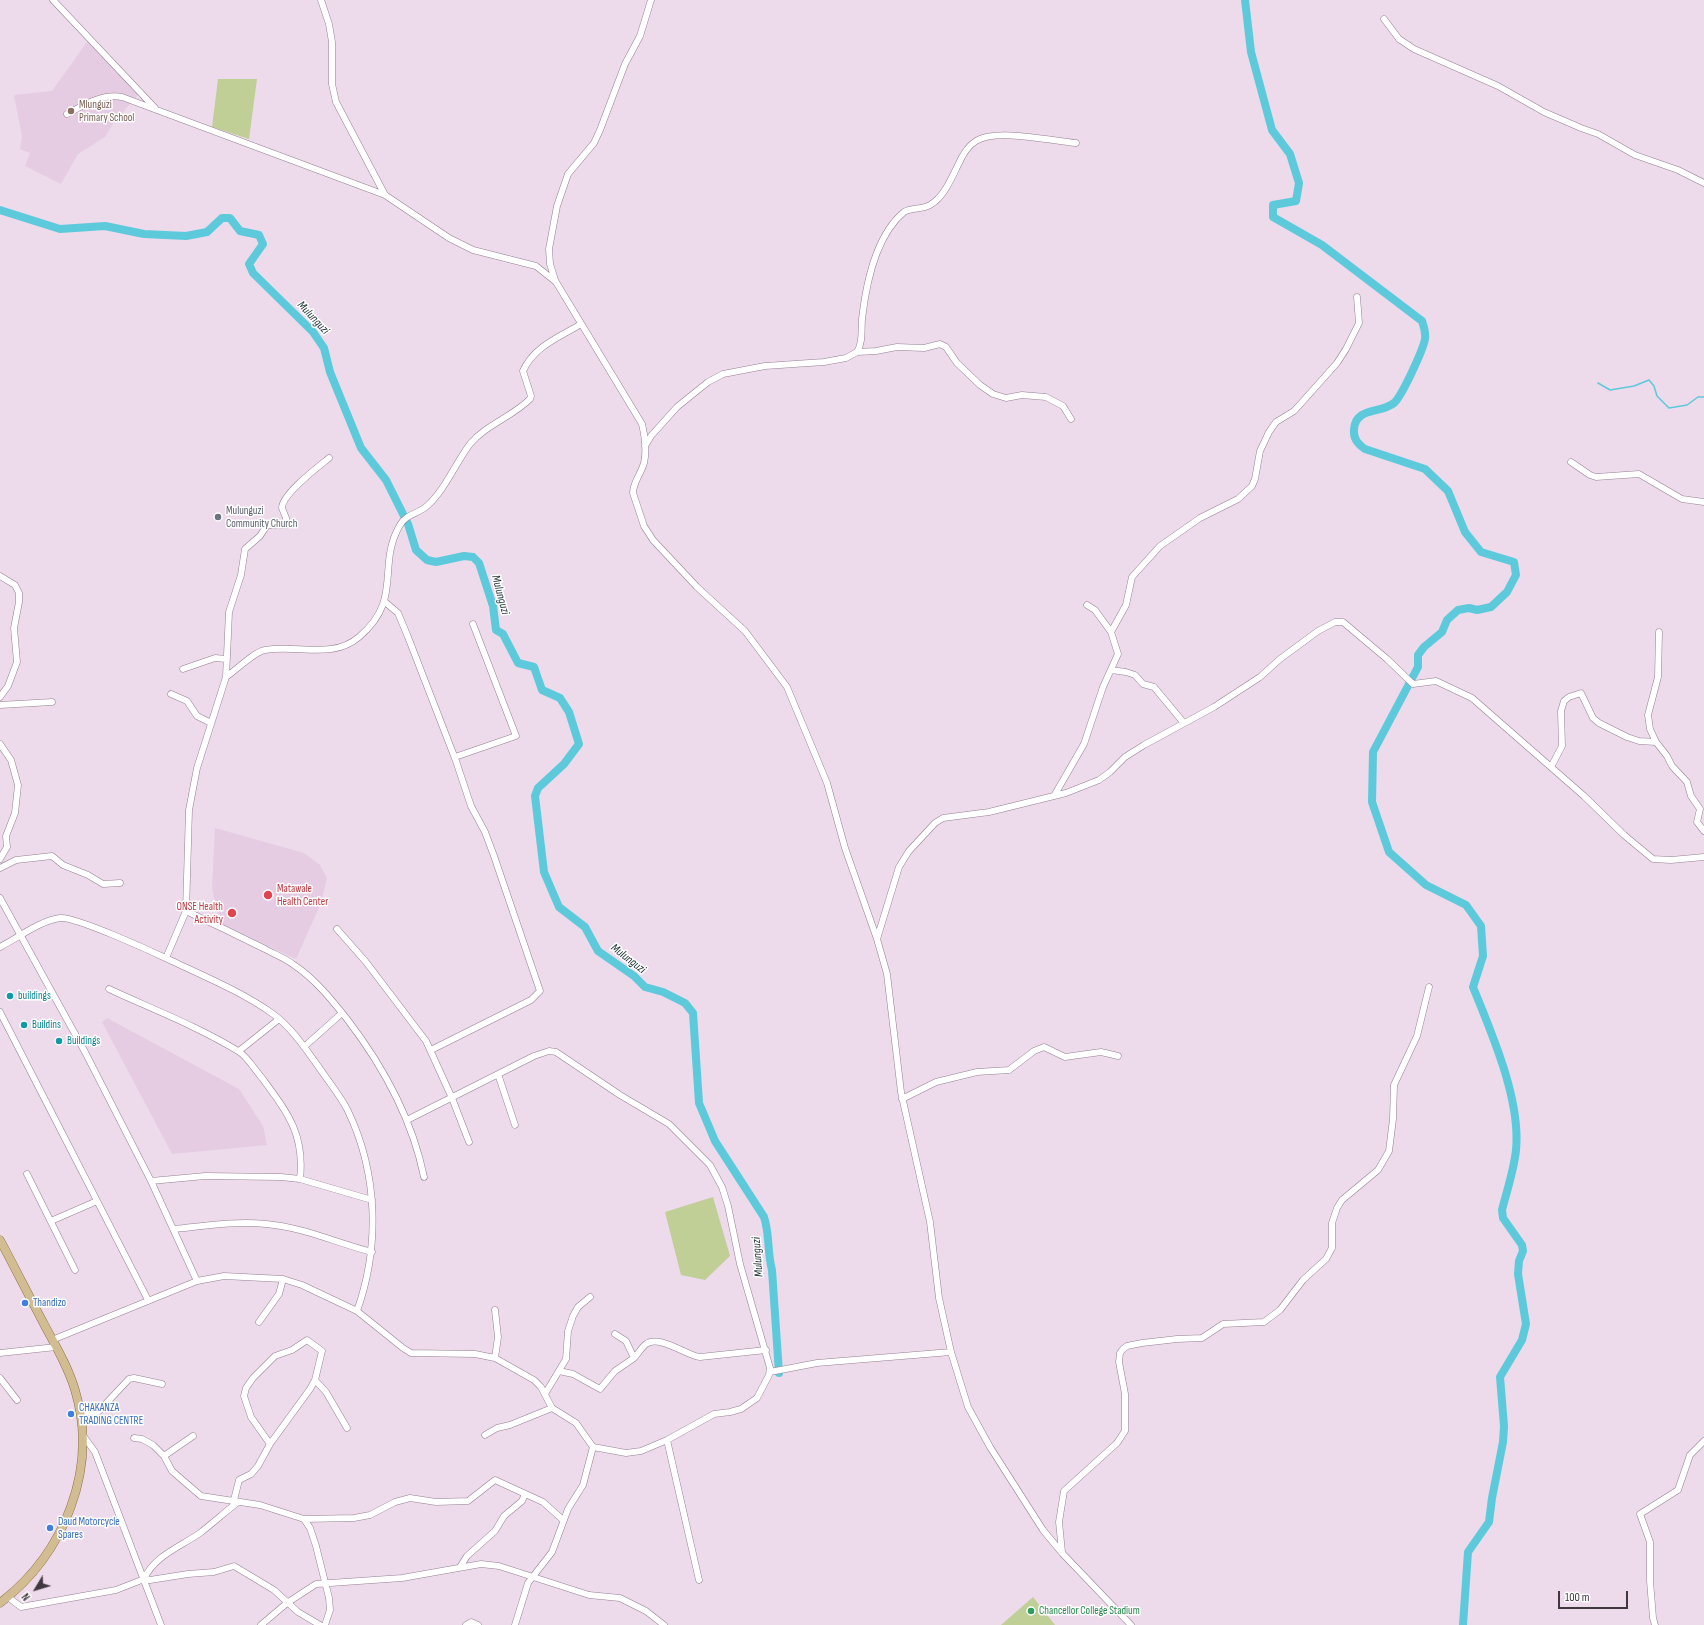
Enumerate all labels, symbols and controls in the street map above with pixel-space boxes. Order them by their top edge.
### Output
place label: Mlunguzi Primary School [79,98,134,124]
marker: Mlunguzi Primary School [66,106,76,116]
water label: Mulunguzi [294,298,332,338]
place label: Mulunguzi Community Church [226,504,297,530]
marker: Mulunguzi Community Church [213,512,223,522]
water label: Mulunguzi [488,574,512,616]
place label: Matawale Health Center [277,882,328,908]
marker: Matawale Health Center [262,889,274,901]
place label: ONSE Health Activity [177,900,223,926]
marker: ONSE Health Activity [226,907,238,919]
water label: Mulunguzi [608,941,648,977]
place label: buildings [18,989,51,1003]
marker: buildings [5,991,15,1001]
place label: Buildins [32,1018,61,1032]
marker: Buildins [19,1020,29,1030]
place label: Buildings [67,1034,100,1048]
marker: Buildings [54,1036,64,1046]
water label: Mulunguzi [749,1236,767,1278]
place label: Thandizo [33,1296,66,1310]
marker: Thandizo [20,1298,30,1308]
place label: CHAKANZA TRADING CENTRE [79,1401,143,1427]
marker: CHAKANZA TRADING CENTRE [66,1409,76,1419]
place label: Daud Motorcycle Spares [58,1515,120,1541]
marker: Daud Motorcycle Spares [45,1523,55,1533]
north arrow [16,1569,56,1609]
scale bar [1560,1583,1630,1609]
text: N [19,1590,33,1603]
text: 100 m [1565,1590,1590,1605]
place label: Chancellor College Stadium [1039,1604,1140,1618]
marker: Chancellor College Stadium [1026,1606,1036,1616]

